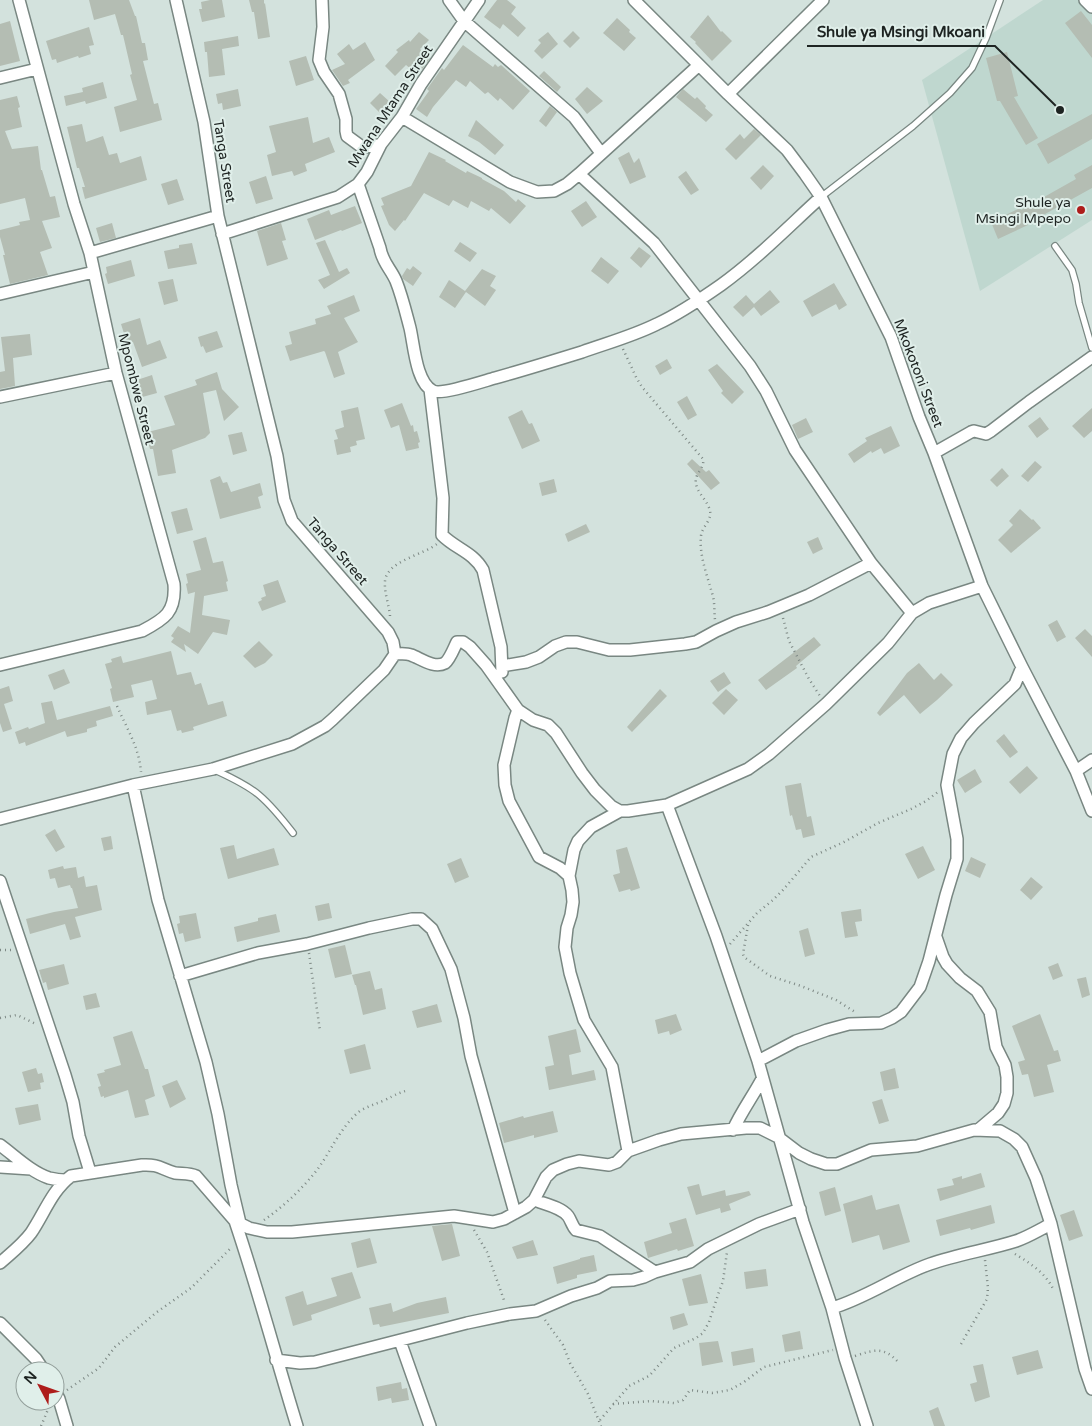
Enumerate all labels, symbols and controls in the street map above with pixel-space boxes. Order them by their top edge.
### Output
callout: Shule ya Msingi Mkoani [807,16,995,46]
text: Shule ya Msingi Mkoani [817,23,985,42]
street label: Mwana Mtama Street [344,41,437,171]
street label: Tanga Street [210,118,240,205]
place label: Shule ya Msingi Mpepo [975,194,1071,227]
marker: Shule ya Msingi Mpepo [1075,204,1087,216]
street label: Mkokotoni Street [890,317,947,430]
street label: Mpombwe Street [114,331,159,448]
street label: Tanga Street [304,514,372,589]
north arrow [15,1361,65,1411]
text: N [20,1368,41,1388]

